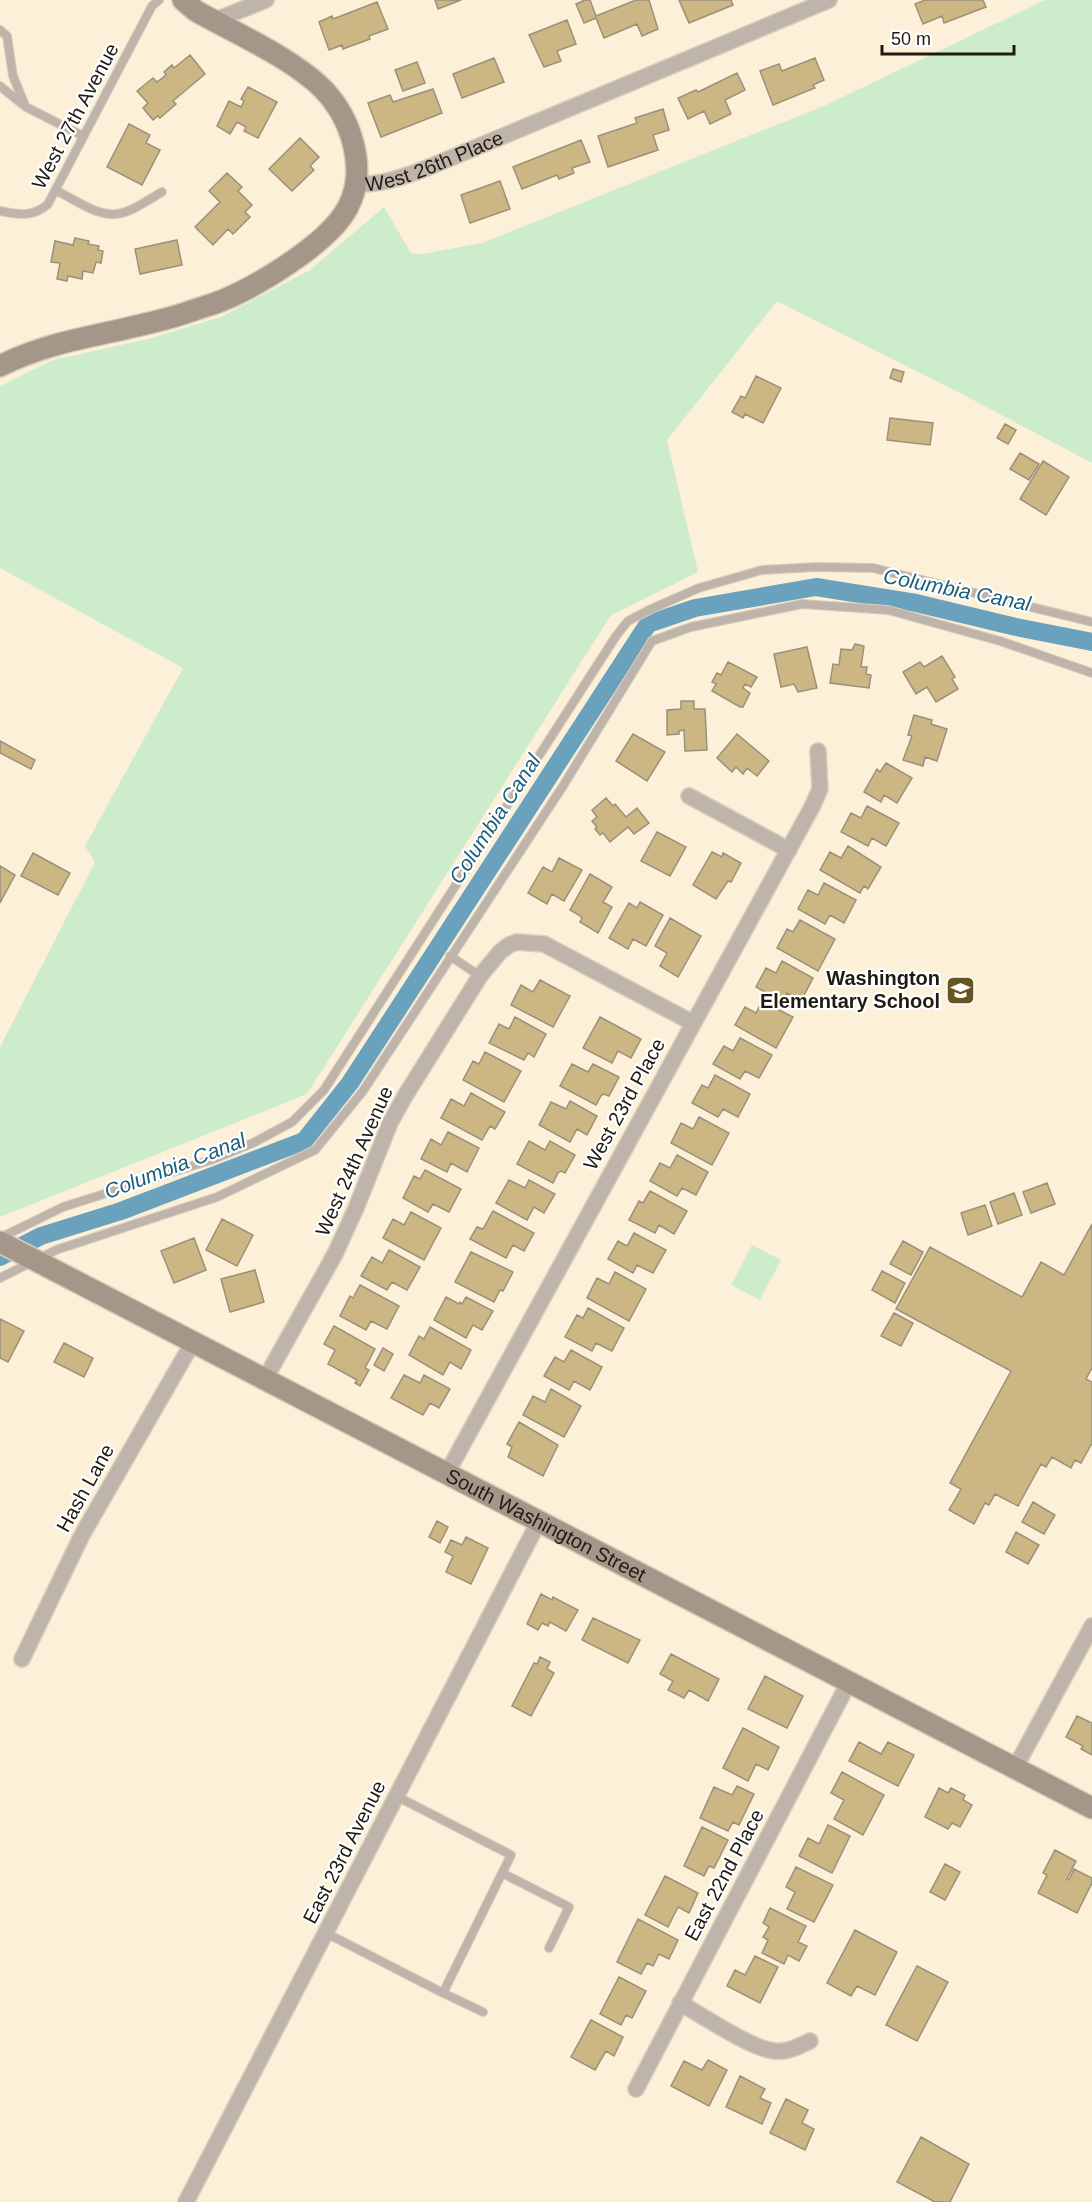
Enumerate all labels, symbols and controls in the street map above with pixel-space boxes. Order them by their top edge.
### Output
scale bar [882,18,1014,56]
text: 50 m [891,29,931,49]
street label: West 27th Avenue [27,39,123,193]
street label: West 26th Place [364,126,506,195]
water label: Columbia Canal [882,564,1034,615]
water label: Columbia Canal [444,749,546,888]
place label: Washington Elementary School [760,967,940,1012]
school or university icon: Washington Elementary School [945,974,977,1006]
street label: West 23rd Place [579,1035,669,1173]
street label: West 24th Avenue [311,1083,397,1239]
water label: Columbia Canal [101,1128,250,1203]
street label: Hash Lane [52,1440,118,1536]
street label: South Washington Street [443,1464,650,1586]
street label: East 23rd Avenue [298,1777,390,1927]
street label: East 22nd Place [680,1806,768,1944]

